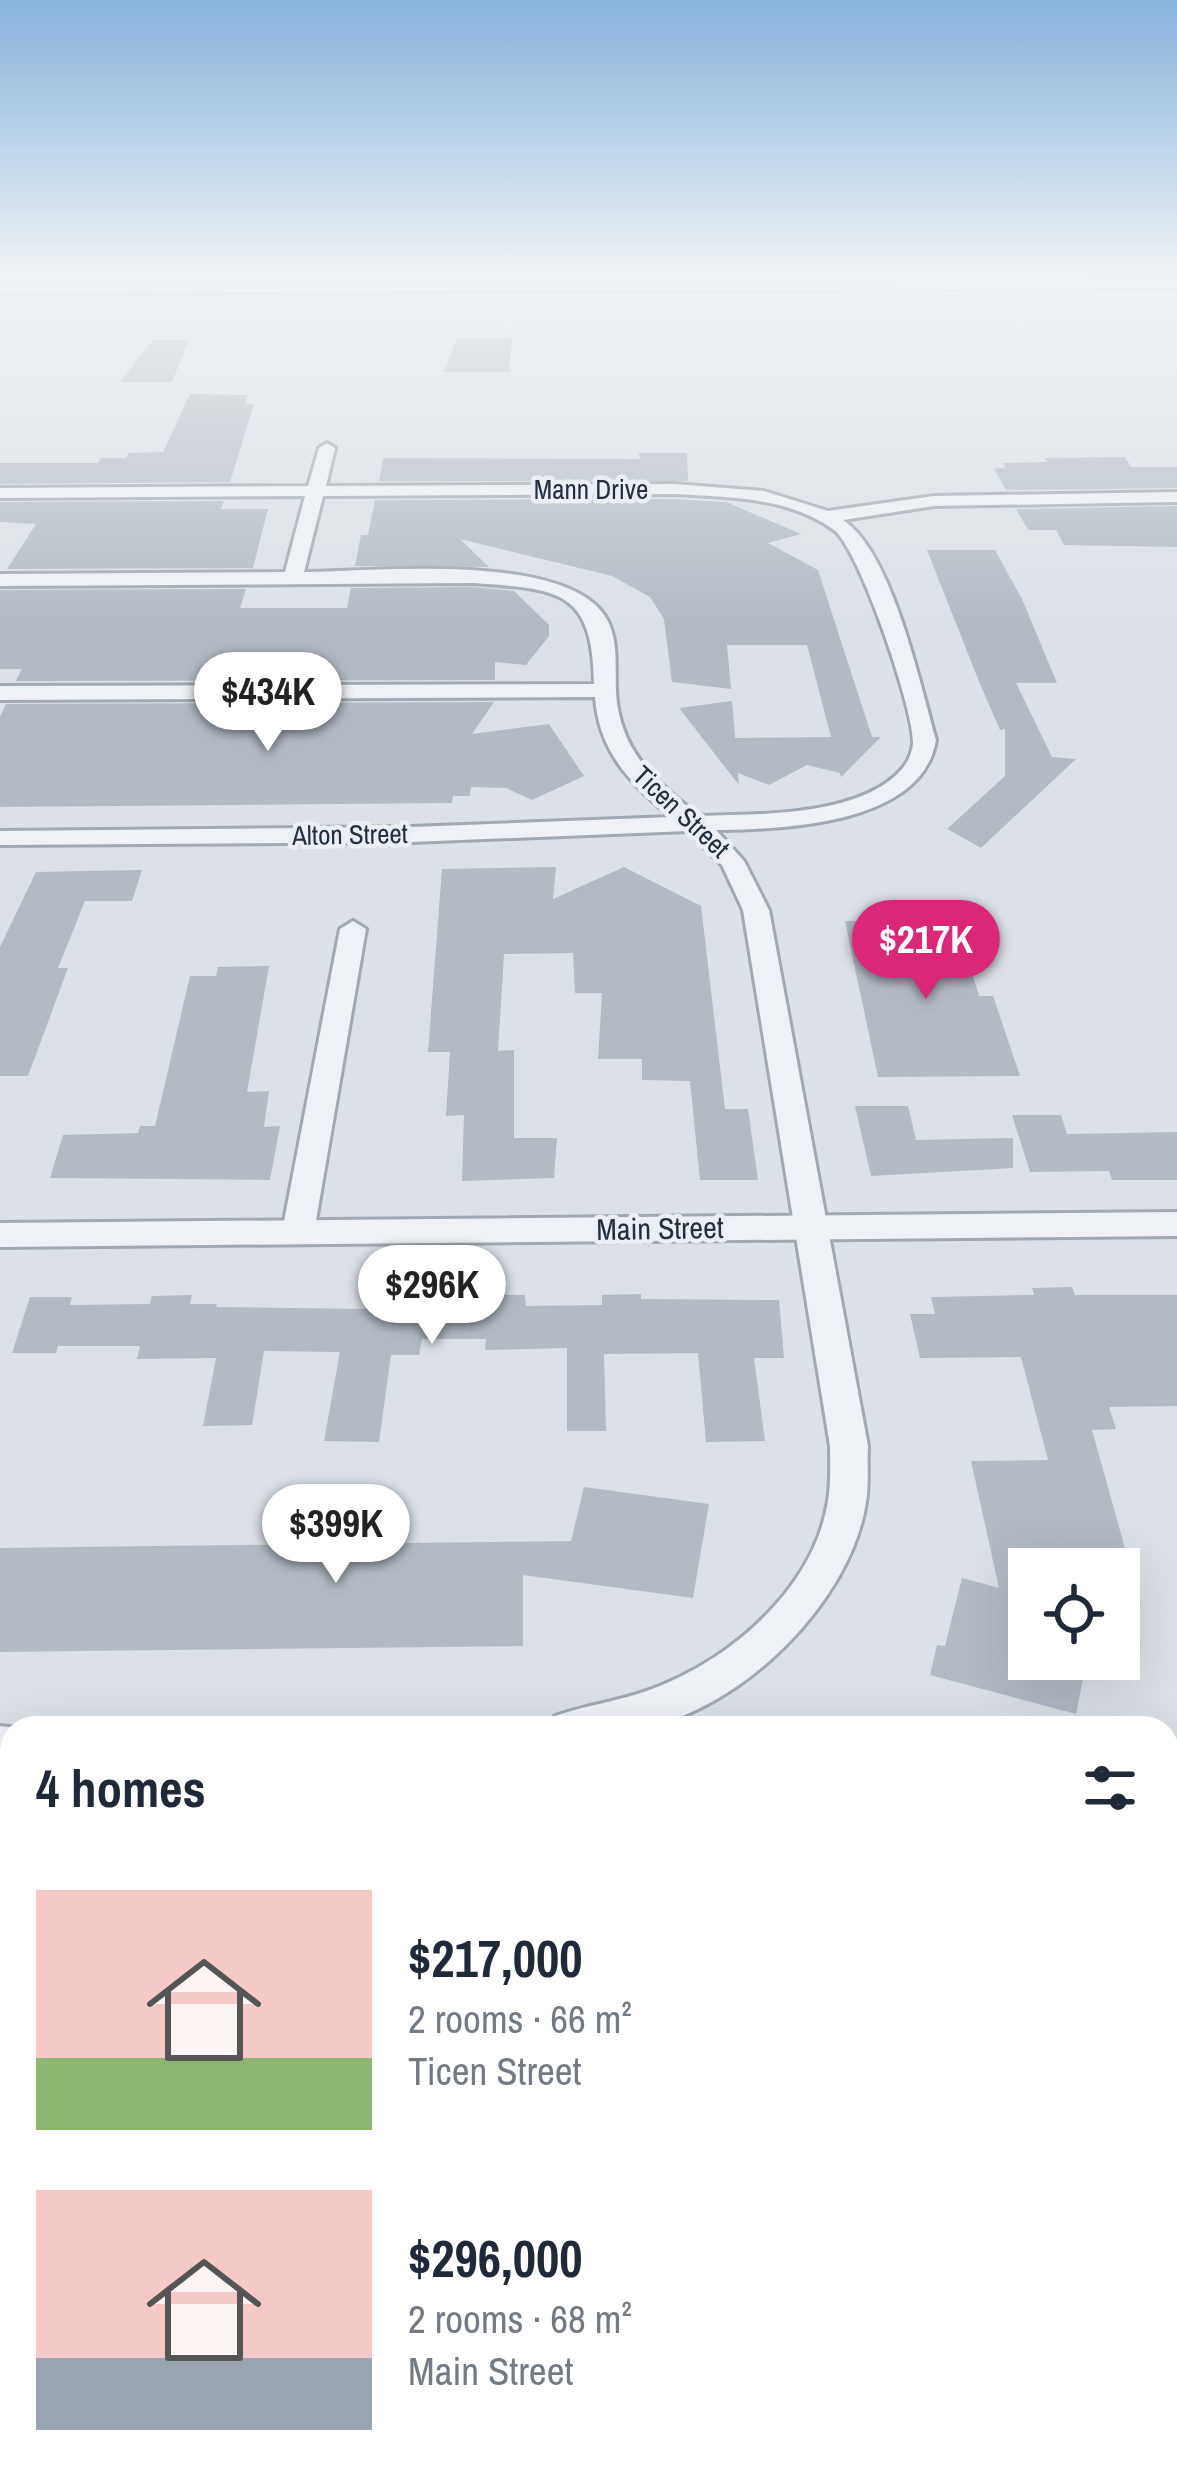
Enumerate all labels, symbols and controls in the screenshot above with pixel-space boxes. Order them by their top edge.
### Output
street label: Mann Drive [534,471,648,507]
pin: $434K [184,652,352,754]
text: $434K [221,665,315,717]
street label: Ticen Street [625,757,738,865]
street label: Alton Street [291,815,408,853]
pin: $217K [842,900,1010,1002]
text: $217K [879,913,973,965]
street label: Main Street [596,1207,724,1249]
pin: $296K [348,1245,516,1347]
text: $296K [385,1258,479,1310]
pin: $399K [252,1484,420,1586]
text: $399K [289,1497,383,1549]
map controls [1008,1548,1140,1680]
button: locate [1008,1548,1140,1680]
text: 4 homes [36,1754,206,1823]
icon: filters [1077,1755,1143,1821]
text: $217,000 [408,1924,582,1993]
icon: home [132,1938,276,2082]
text: 2 rooms · 66 m² [408,1993,632,2045]
text: Ticen Street [408,2045,582,2097]
text: $296,000 [408,2224,582,2293]
icon: home [132,2238,276,2382]
text: 2 rooms · 68 m² [408,2293,632,2345]
text: Main Street [408,2345,573,2397]

